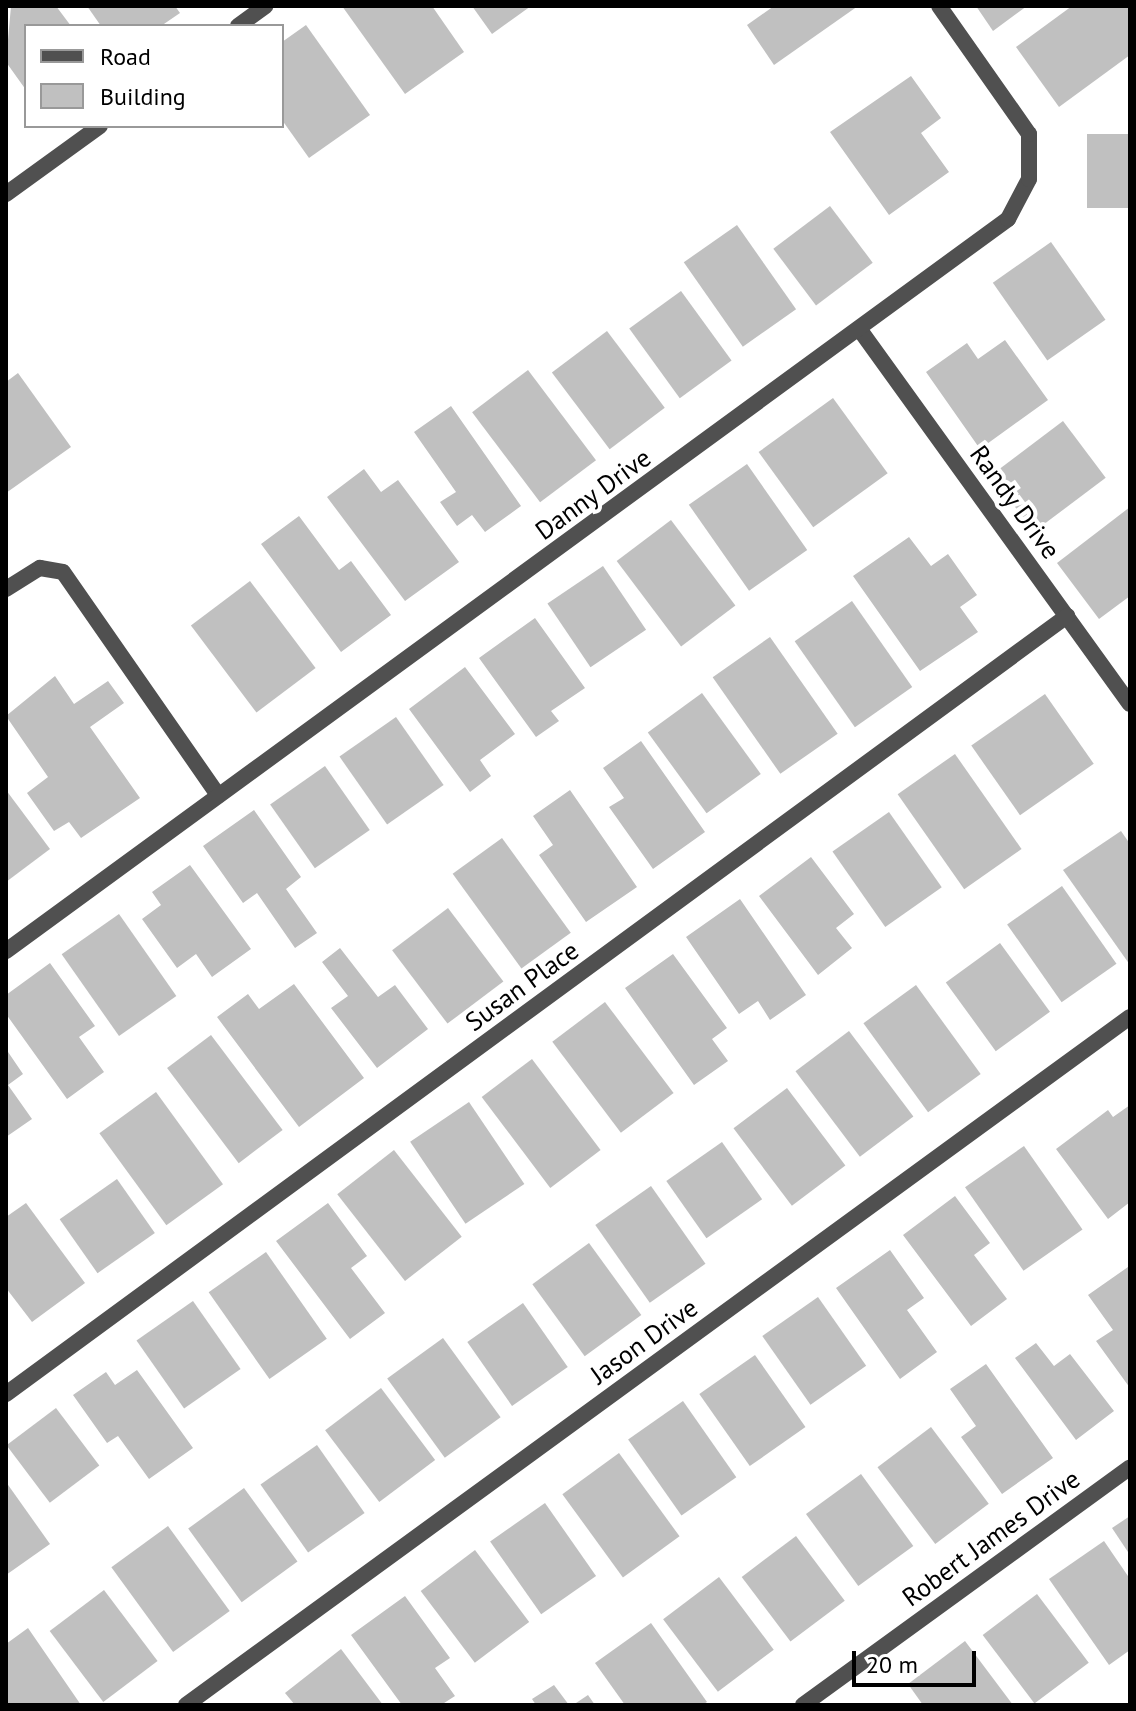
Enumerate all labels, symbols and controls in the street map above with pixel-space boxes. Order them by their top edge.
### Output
legend [24,24,284,128]
text: Road [100,41,151,72]
text: Building [100,81,186,112]
street label: Randy Drive [963,439,1067,565]
street label: Danny Drive [529,442,657,546]
street label: Susan Place [459,935,585,1037]
street label: Jason Drive [584,1292,704,1390]
street label: Robert James Drive [896,1463,1086,1613]
scale bar [856,1635,980,1685]
text: 20 m [866,1649,918,1680]

